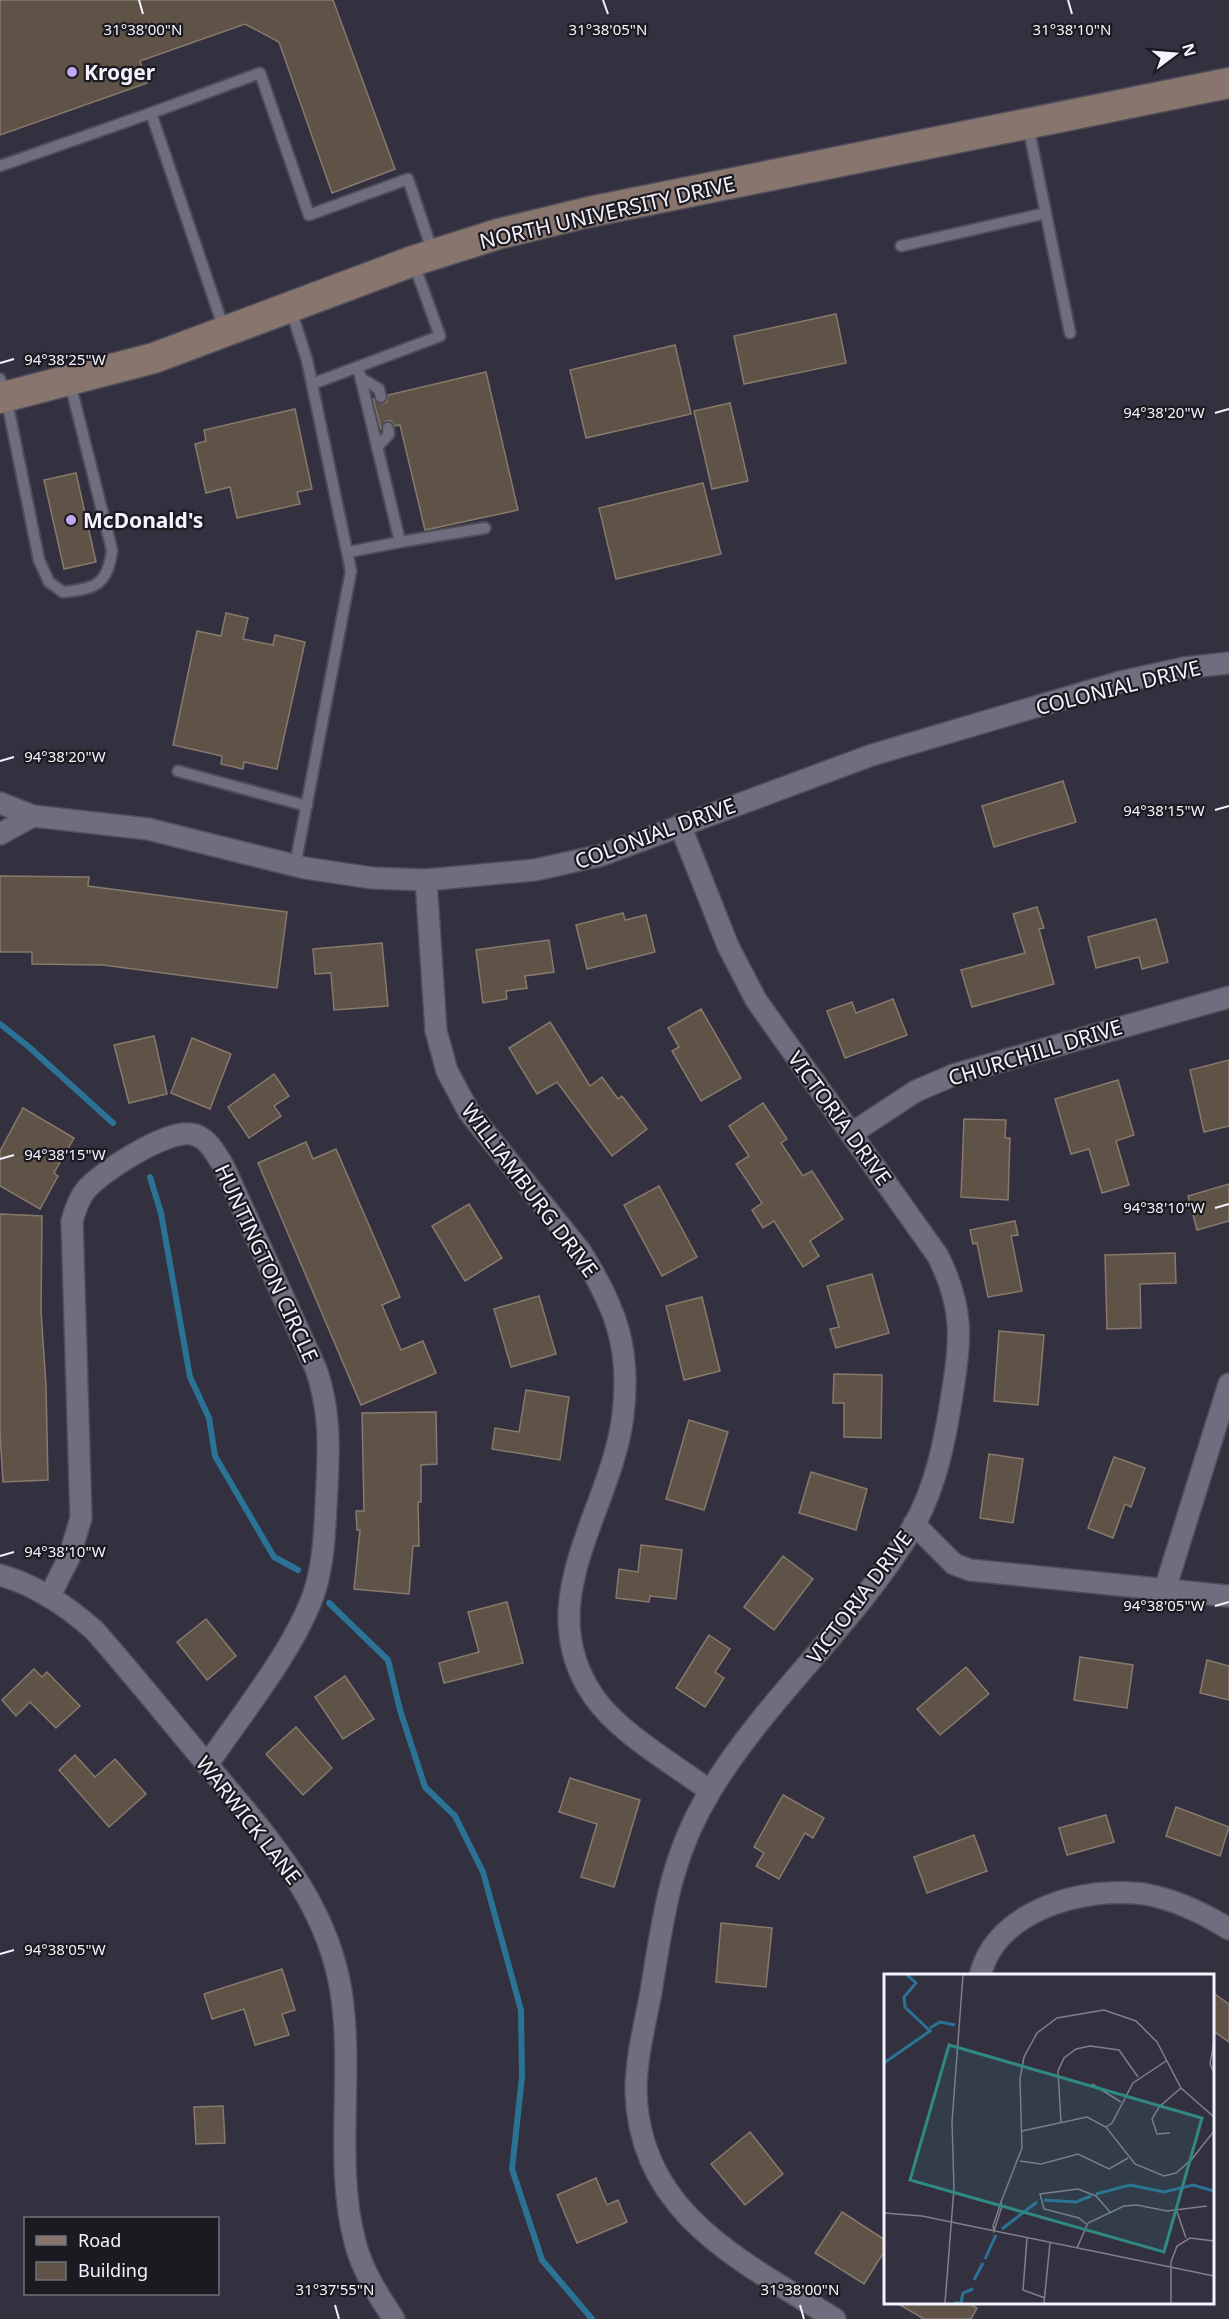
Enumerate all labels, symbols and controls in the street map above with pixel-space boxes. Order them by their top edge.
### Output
text: 31°38'00"N [104,19,182,39]
text: 31°38'05"N [569,19,647,39]
text: 31°38'10"N [1033,19,1111,39]
north arrow [1145,24,1205,84]
text: N [1177,41,1202,59]
place label: Kroger [84,58,156,86]
marker: Kroger [65,65,79,79]
street label: NORTH UNIVERSITY DRIVE [477,169,737,255]
text: 94°38'25"W [24,349,106,369]
text: 94°38'20"W [1123,402,1205,422]
place label: McDonald's [83,506,203,534]
marker: McDonald's [64,513,78,527]
street label: COLONIAL DRIVE [1033,653,1203,721]
text: 94°38'20"W [24,746,106,766]
street label: COLONIAL DRIVE [571,791,739,875]
text: 94°38'15"W [1123,800,1205,820]
street label: CHURCHILL DRIVE [945,1012,1125,1092]
street label: VICTORIA DRIVE [782,1045,898,1191]
street label: WILLIAMBURG DRIVE [455,1097,605,1283]
text: 94°38'15"W [24,1144,106,1164]
street label: HUNTINGTON CIRCLE [209,1159,325,1367]
text: 94°38'10"W [1123,1197,1205,1217]
street label: VICTORIA DRIVE [800,1525,918,1669]
text: 94°38'10"W [24,1541,106,1561]
text: 94°38'05"W [1123,1595,1205,1615]
street label: WARWICK LANE [190,1750,308,1890]
text: 94°38'05"W [24,1939,106,1959]
inset map [884,1974,1214,2304]
legend [24,2217,219,2295]
text: Road [78,2228,121,2252]
text: Building [78,2258,148,2282]
text: 31°37'55"N [296,2279,374,2299]
text: 31°38'00"N [761,2279,839,2299]

